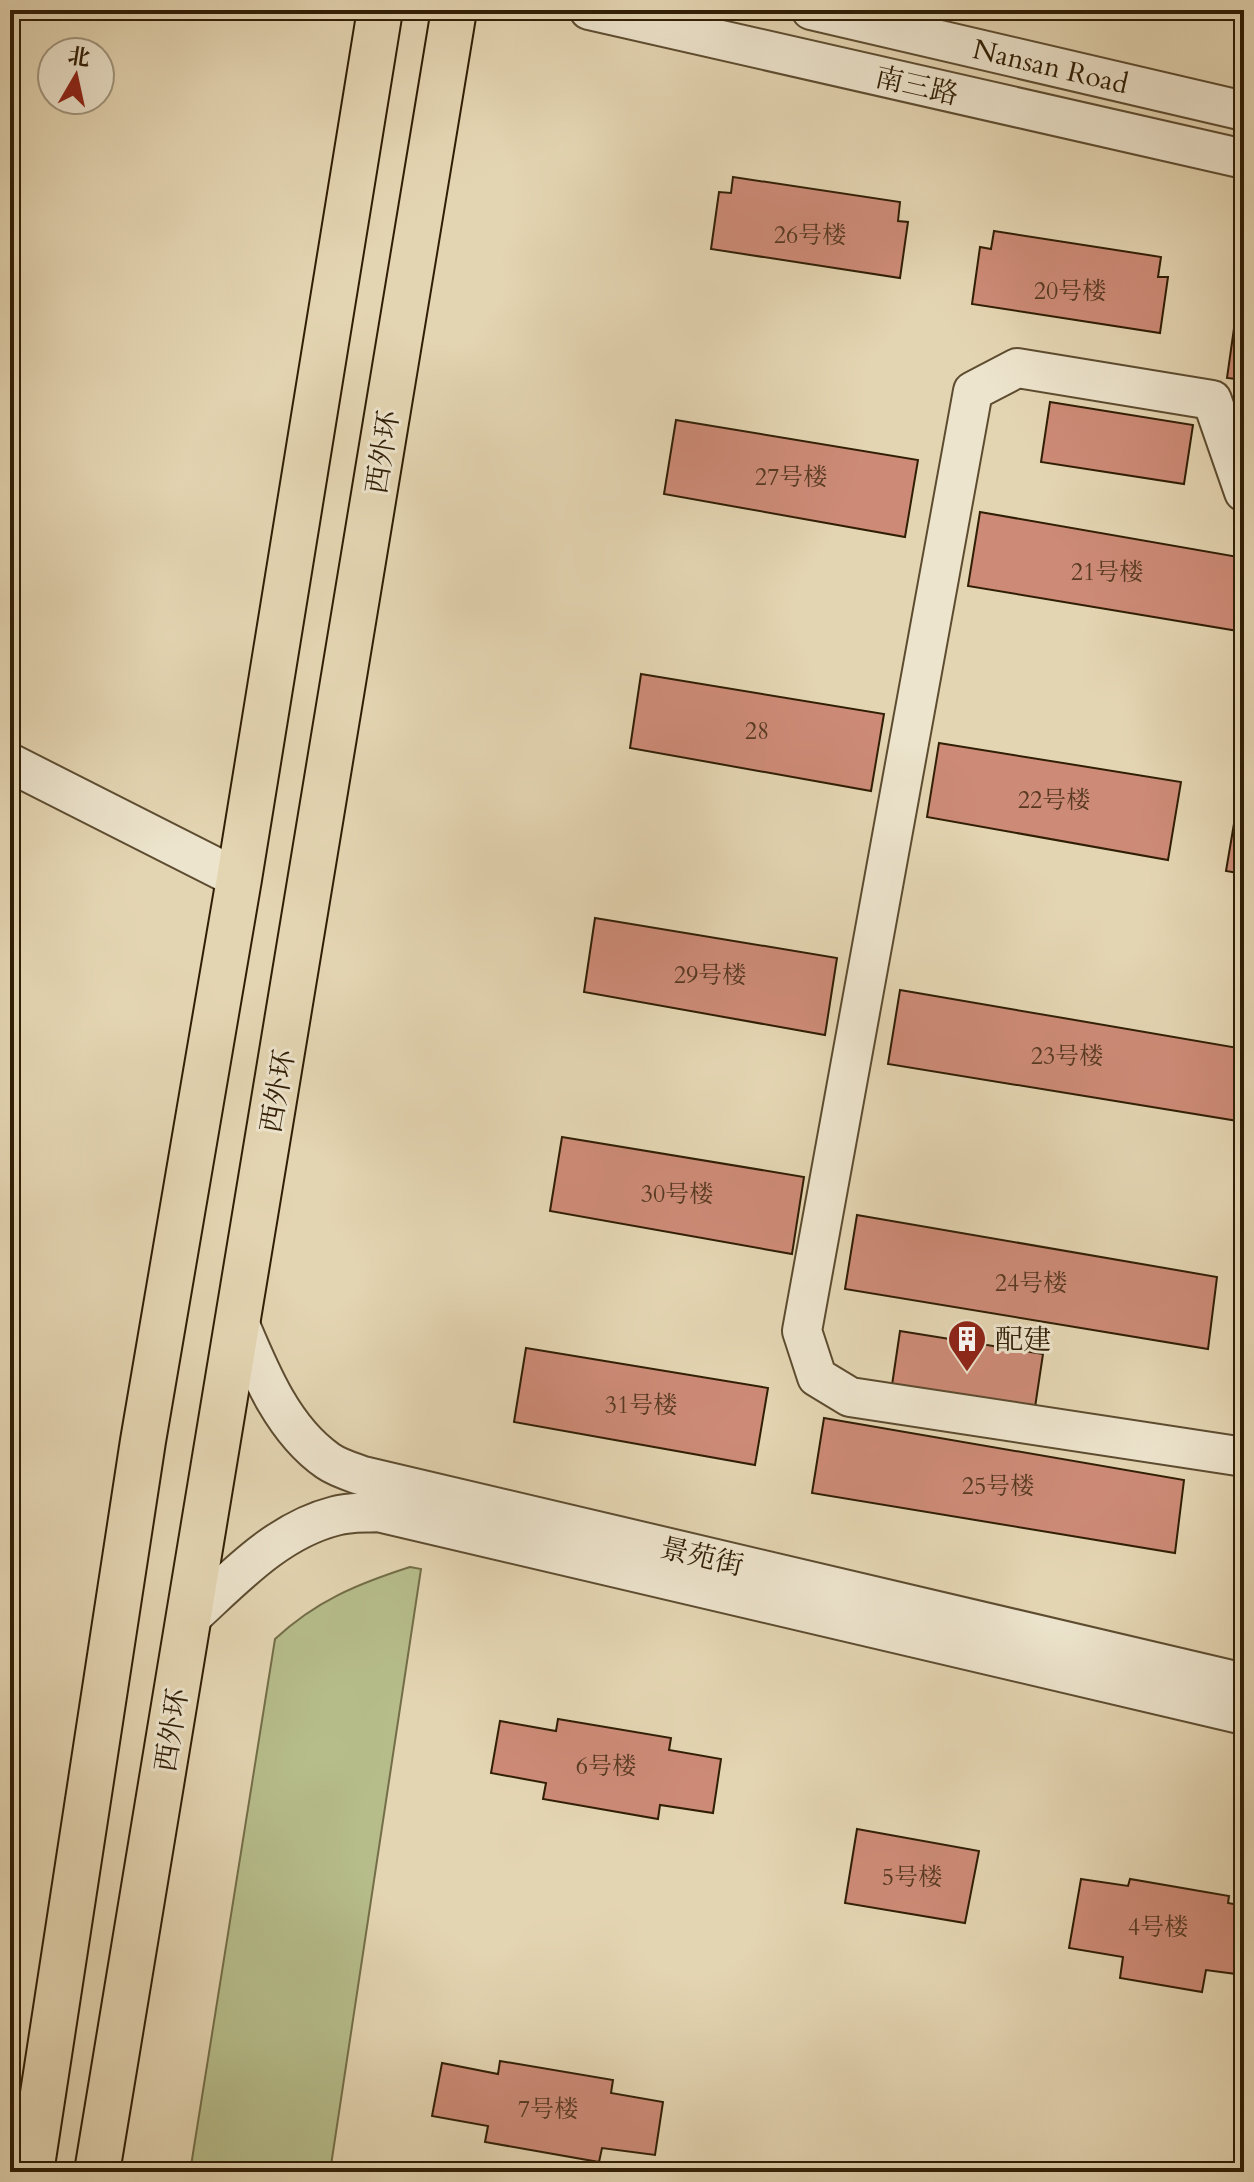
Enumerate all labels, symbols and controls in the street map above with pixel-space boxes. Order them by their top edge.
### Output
street label: Nansan Road [969,30,1132,103]
north arrow [36,36,116,116]
text: 北 [66,41,92,74]
street label: 南三路 [872,58,962,114]
house number: 26号楼 [774,219,846,252]
house number: 20号楼 [1034,275,1106,308]
street label: 西外环 [358,408,408,497]
house number: 27号楼 [755,461,827,494]
house number: 21号楼 [1071,556,1143,589]
house number: 28 [745,715,769,748]
house number: 22号楼 [1018,784,1090,817]
house number: 29号楼 [674,959,746,992]
house number: 23号楼 [1031,1040,1103,1073]
street label: 西外环 [252,1047,304,1136]
house number: 30号楼 [641,1178,713,1211]
house number: 24号楼 [995,1267,1067,1300]
building icon: 配建 [946,1318,988,1373]
place label: 配建 [995,1321,1051,1359]
house number: 31号楼 [605,1389,677,1422]
house number: 25号楼 [962,1470,1034,1503]
street label: 景苑街 [657,1529,747,1585]
street label: 西外环 [147,1686,197,1775]
house number: 6号楼 [576,1750,636,1783]
house number: 5号楼 [882,1861,942,1894]
house number: 4号楼 [1128,1911,1188,1944]
house number: 7号楼 [518,2093,578,2126]

